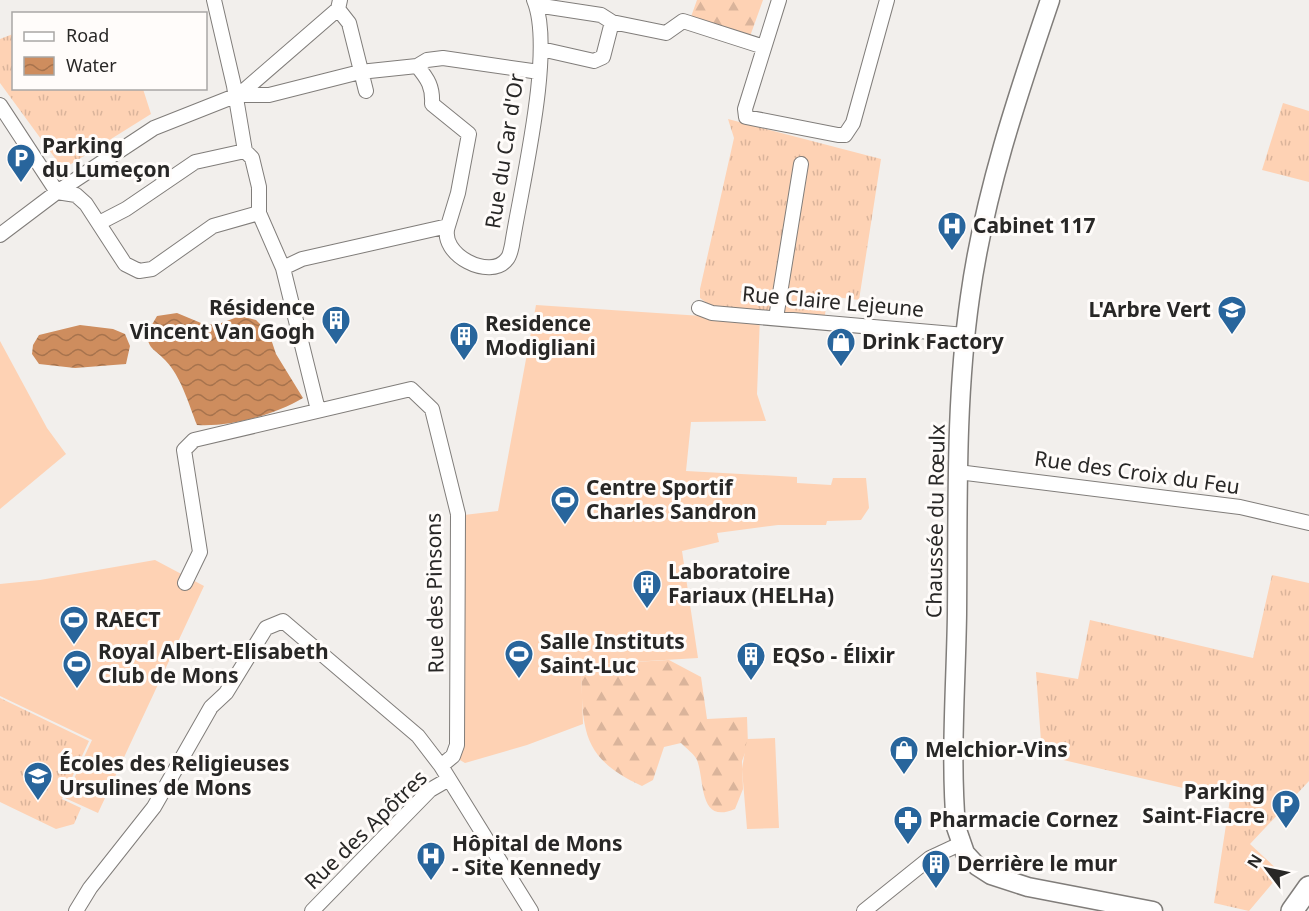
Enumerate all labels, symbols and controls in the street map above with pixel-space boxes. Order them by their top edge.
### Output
legend [12,12,207,90]
text: Road [66,23,109,47]
text: Water [66,53,117,77]
street label: Rue du Car d'Or [478,71,530,230]
place label: Parking du Lumeçon [42,131,170,183]
parking icon: Parking du Lumeçon [5,142,37,184]
hospital icon: Cabinet 117 [936,210,968,252]
place label: Cabinet 117 [973,211,1095,239]
street label: Rue Claire Lejeune [741,279,925,323]
place label: Résidence Vincent Van Gogh [130,293,315,345]
school or university icon: L'Arbre Vert [1216,294,1248,336]
place label: L'Arbre Vert [1088,295,1211,323]
building icon: Résidence Vincent Van Gogh [320,304,352,346]
place label: Residence Modigliani [485,309,596,361]
building icon: Residence Modigliani [448,320,480,362]
shop icon: Drink Factory [825,326,857,368]
place label: Drink Factory [862,327,1004,355]
street label: Chaussée du Rœulx [919,424,951,618]
street label: Rue des Croix du Feu [1033,444,1242,500]
place label: Centre Sportif Charles Sandron [586,473,757,525]
sports icon: Centre Sportif Charles Sandron [549,484,581,526]
street label: Rue des Pinsons [419,513,449,674]
place label: Laboratoire Fariaux (HELHa) [668,557,834,609]
building icon: Laboratoire Fariaux (HELHa) [631,568,663,610]
sports icon: RAECT [58,604,90,646]
place label: RAECT [95,605,161,633]
place label: Salle Instituts Saint-Luc [540,627,685,679]
place label: Royal Albert-Elisabeth Club de Mons [98,637,329,689]
sports icon: Salle Instituts Saint-Luc [503,638,535,680]
building icon: EQSo - Élixir [735,640,767,682]
place label: EQSo - Élixir [772,641,895,669]
sports icon: Royal Albert-Elisabeth Club de Mons [61,648,93,690]
shop icon: Melchior-Vins [888,734,920,776]
place label: Melchior-Vins [925,735,1068,763]
place label: Écoles des Religieuses Ursulines de Mons [59,749,290,801]
school or university icon: Écoles des Religieuses Ursulines de Mons [22,760,54,802]
street label: Rue des Apôtres [298,763,433,895]
place label: Parking Saint-Fiacre [1142,777,1265,829]
parking icon: Parking Saint-Fiacre [1270,788,1302,830]
pharmacy icon: Pharmacie Cornez [892,804,924,846]
place label: Pharmacie Cornez [929,805,1118,833]
place label: Hôpital de Mons - Site Kennedy [452,829,623,881]
north arrow [1237,839,1297,899]
hospital icon: Hôpital de Mons - Site Kennedy [415,840,447,882]
building icon: Derrière le mur [920,848,952,890]
place label: Derrière le mur [957,849,1118,877]
text: N [1242,850,1267,872]

